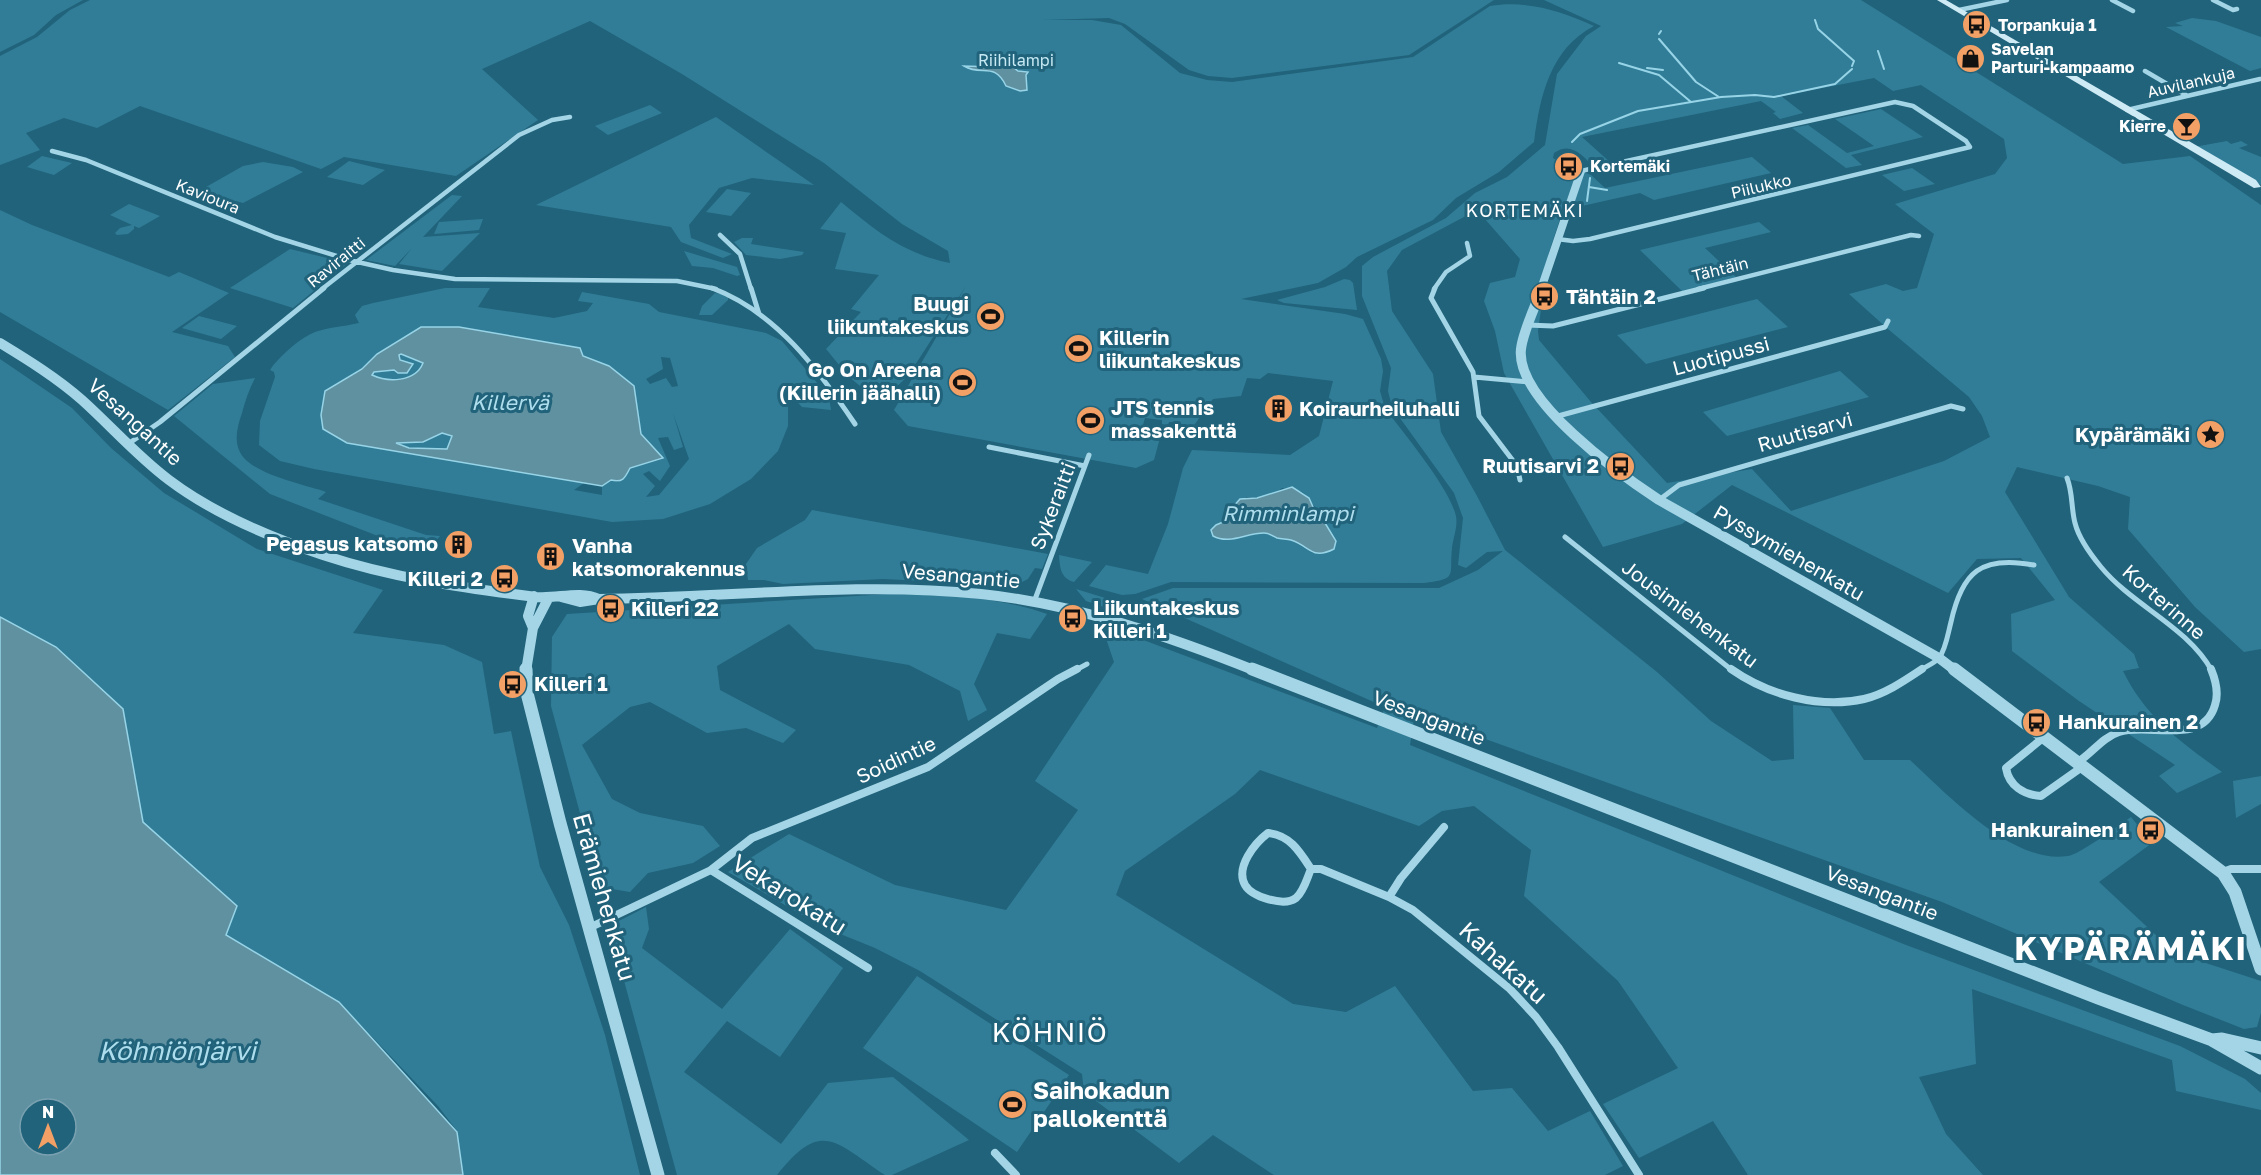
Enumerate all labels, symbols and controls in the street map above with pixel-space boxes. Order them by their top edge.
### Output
bus stop icon: Torpankuja 1 [1961,9,1993,41]
place label: Torpankuja 1 [1998,15,2096,35]
place label: Savelan Parturi-kampaamo [1991,39,2135,77]
shop icon: Savelan Parturi-kampaamo [1954,42,1986,74]
park label: Riihilampi [978,50,1054,70]
street label: Auvilankuja [2145,62,2237,102]
bar icon: Kierre [2171,110,2203,142]
place label: Kierre [2119,116,2166,136]
bus stop icon: Kortemäki [1553,150,1585,182]
place label: Kortemäki [1590,156,1670,176]
street label: Piilukko [1729,169,1793,203]
street label: Kavioura [173,174,243,218]
district label: KORTEMÄKI [1466,199,1584,221]
street label: Raviraitti [303,233,369,291]
street label: Tähtäin [1690,252,1750,286]
bus stop icon: Tähtäin 2 [1529,281,1561,313]
place label: Tähtäin 2 [1566,284,1656,308]
place label: Buugi liikuntakeskus [827,291,969,338]
sports icon: Buugi liikuntakeskus [974,300,1006,332]
place label: Killerin liikuntakeskus [1099,325,1241,372]
street label: Luotipussi [1670,331,1772,379]
sports icon: Killerin liikuntakeskus [1062,333,1094,365]
place label: Go On Areena (Killerin jäähalli) [779,357,941,404]
sports icon: Go On Areena (Killerin jäähalli) [946,366,978,398]
street label: Vesangantie [84,373,188,470]
water label: Killervä [471,389,550,415]
building icon: Koiraurheiluhalli [1262,393,1294,425]
place label: JTS tennis massakenttä [1111,395,1237,442]
place label: Koiraurheiluhalli [1299,396,1460,420]
sports icon: JTS tennis massakenttä [1074,404,1106,436]
street label: Ruutisarvi [1754,406,1855,456]
place icon: Kypärämäki [2195,419,2227,451]
place label: Kypärämäki [2075,422,2190,446]
bus stop icon: Ruutisarvi 2 [1604,450,1636,482]
place label: Ruutisarvi 2 [1482,453,1599,477]
street label: Sykeraitti [1024,459,1080,553]
street label: Pyssymiehenkatu [1710,499,1869,605]
water label: Rimminlampi [1222,500,1356,526]
building icon: Pegasus katsomo [443,528,475,560]
place label: Pegasus katsomo [266,531,438,555]
place label: Vanha katsomorakennus [572,533,745,580]
building icon: Vanha katsomorakennus [535,541,567,573]
street label: Jousimiehenkatu [1618,554,1763,672]
street label: Vesangantie [901,558,1021,592]
street label: Korterinne [2118,559,2211,644]
bus stop icon: Killeri 2 [488,563,520,595]
place label: Killeri 2 [407,566,483,590]
bus stop icon: Killeri 22 [594,593,626,625]
place label: Liikuntakeskus Killeri 1 [1093,595,1239,642]
place label: Killeri 22 [631,596,719,620]
bus stop icon: Liikuntakeskus Killeri 1 [1056,603,1088,635]
bus stop icon: Killeri 1 [497,668,529,700]
place label: Killeri 1 [534,671,608,695]
street label: Vesangantie [1370,685,1489,750]
bus stop icon: Hankurainen 2 [2021,706,2053,738]
place label: Hankurainen 2 [2058,709,2198,733]
street label: Soidintie [852,730,939,788]
street label: Erämiehenkatu [568,809,643,984]
bus stop icon: Hankurainen 1 [2134,814,2166,846]
place label: Hankurainen 1 [1991,817,2129,841]
street label: Vekarokatu [727,847,852,940]
street label: Vesangantie [1823,860,1942,925]
street label: Kahakatu [1454,915,1554,1009]
district label: KYPÄRÄMÄKI [2014,929,2248,967]
district label: KÖHNIÖ [992,1016,1108,1048]
water label: Köhniönjärvi [98,1035,259,1066]
place label: Saihokadun pallokenttä [1033,1075,1170,1132]
sports icon: Saihokadun pallokenttä [996,1089,1028,1121]
north arrow [18,1097,78,1157]
text: N [42,1102,54,1122]

